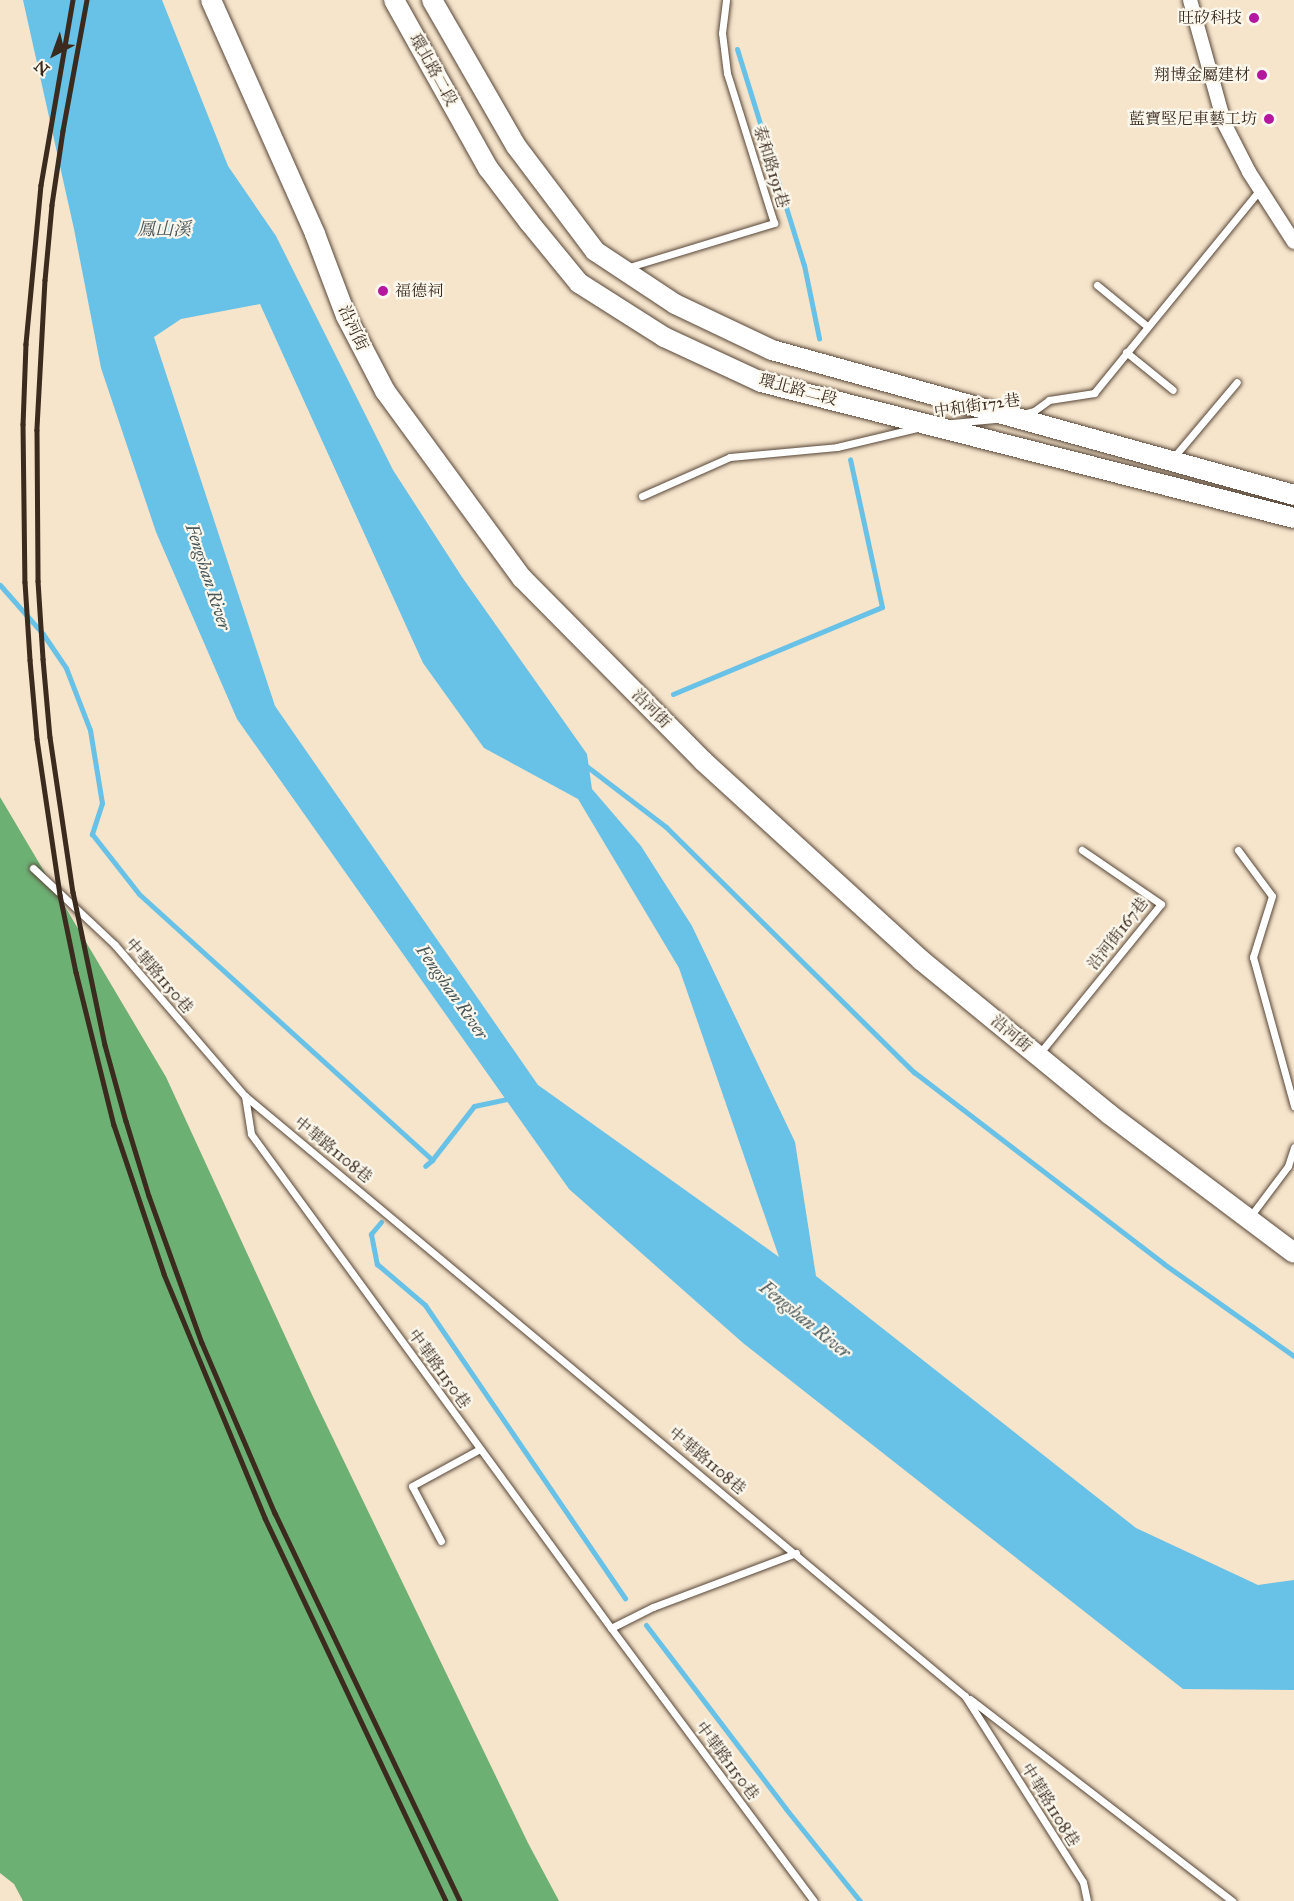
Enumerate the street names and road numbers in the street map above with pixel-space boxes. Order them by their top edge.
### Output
street label: 環北路二段 [405,30,461,110]
street label: 泰和路191巷 [749,124,793,210]
street label: 沿河街 [334,302,372,354]
street label: 環北路二段 [757,370,839,410]
street label: 中和街172巷 [933,390,1021,422]
street label: 沿河街 [627,685,675,733]
street label: 沿河街167巷 [1084,894,1152,974]
street label: 中華路1150巷 [121,935,197,1017]
street label: 沿河街 [986,1011,1036,1057]
street label: 中華路1108巷 [290,1113,376,1187]
street label: 中華路1150巷 [404,1326,474,1412]
street label: 中華路1108巷 [665,1423,749,1499]
street label: 中華路1150巷 [691,1718,763,1804]
street label: 中華路1108巷 [1017,1760,1083,1850]

